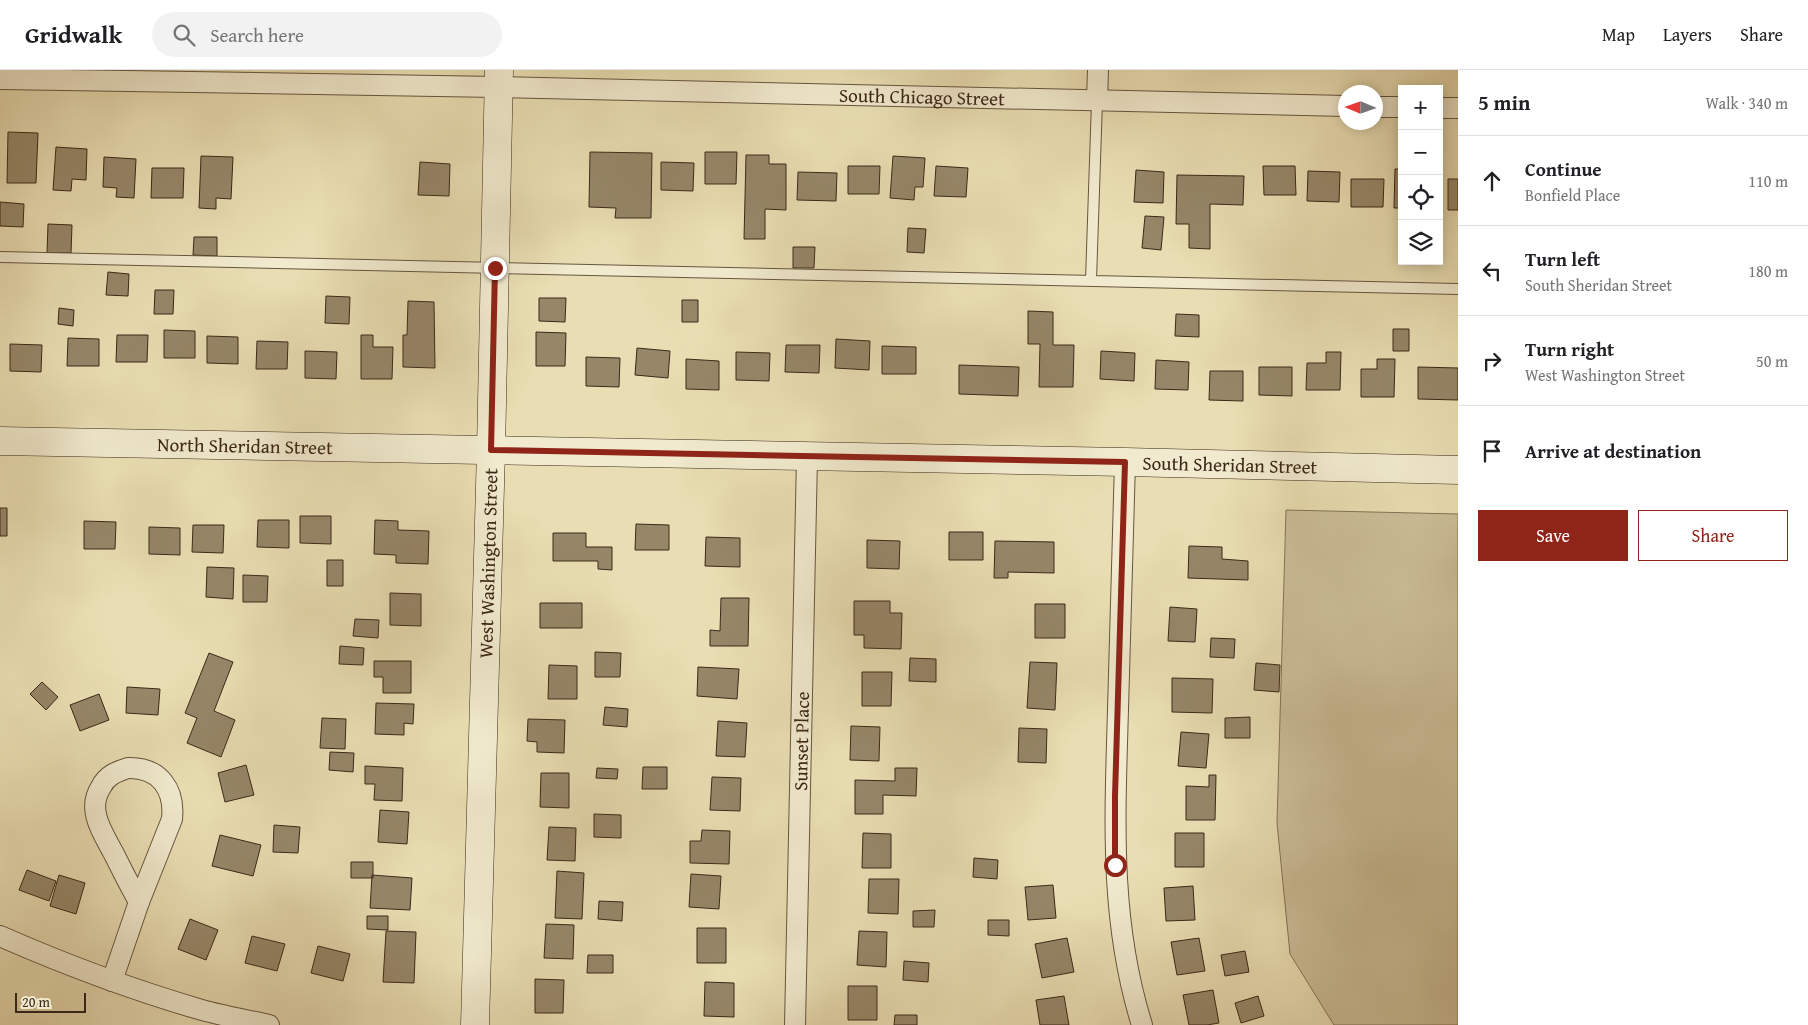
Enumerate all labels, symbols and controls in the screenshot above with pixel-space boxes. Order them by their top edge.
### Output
search box [152,12,502,57]
text: Gridwalk [25,17,122,52]
icon: search [170,21,198,49]
text: Search here [210,21,304,49]
text: Map [1602,21,1635,48]
text: Layers [1663,21,1712,48]
text: Share [1740,21,1783,48]
street label: South Chicago Street [838,81,1005,112]
north arrow [1338,85,1383,130]
map controls [1398,85,1443,265]
button: + [1398,85,1443,130]
text: 5 min [1478,87,1530,118]
text: Walk · 340 m [1705,91,1788,115]
button: − [1398,130,1443,175]
text: Continue [1525,155,1602,183]
icon: ahead [1478,167,1506,195]
text: 110 m [1748,169,1788,193]
button: locate [1398,175,1443,220]
text: Bonfield Place [1525,183,1620,207]
button: layers [1398,220,1443,265]
text: Turn left [1525,245,1600,273]
route end [484,257,507,280]
icon: left [1478,257,1506,285]
text: 180 m [1748,259,1788,283]
text: South Sheridan Street [1525,273,1672,297]
text: Turn right [1525,335,1614,363]
icon: right [1478,347,1506,375]
text: 50 m [1756,349,1788,373]
text: West Washington Street [1525,363,1685,387]
street label: North Sheridan Street [157,430,333,461]
icon: arrive [1478,437,1506,465]
text: Arrive at destination [1525,437,1701,465]
street label: South Sheridan Street [1142,448,1318,481]
street label: West Washington Street [471,467,504,659]
button: Save [1478,510,1628,561]
button: Share [1638,510,1788,561]
street label: Sunset Place [786,691,816,791]
route start [1104,854,1127,877]
scale bar [15,990,86,1013]
text: 20 m [22,992,50,1012]

